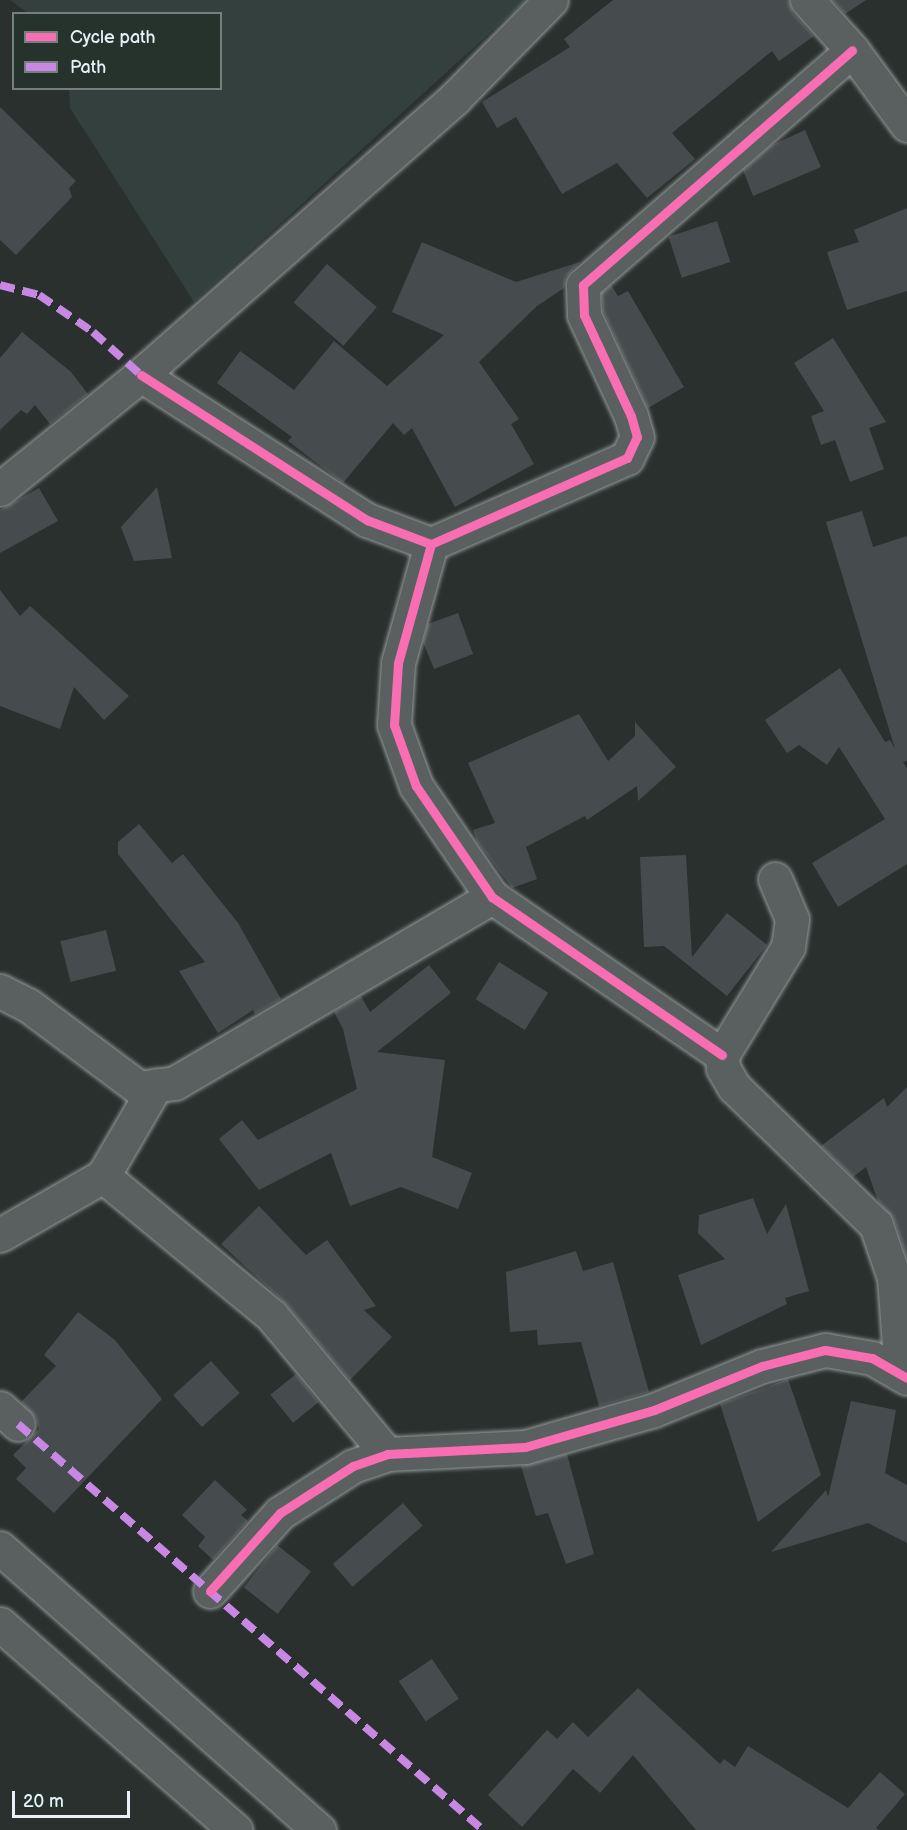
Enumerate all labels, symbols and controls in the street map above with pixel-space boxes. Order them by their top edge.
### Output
legend [12,12,222,90]
text: Cycle path [70,27,156,48]
text: Path [70,57,106,78]
scale bar [15,1779,134,1817]
text: 20 m [23,1791,64,1812]

